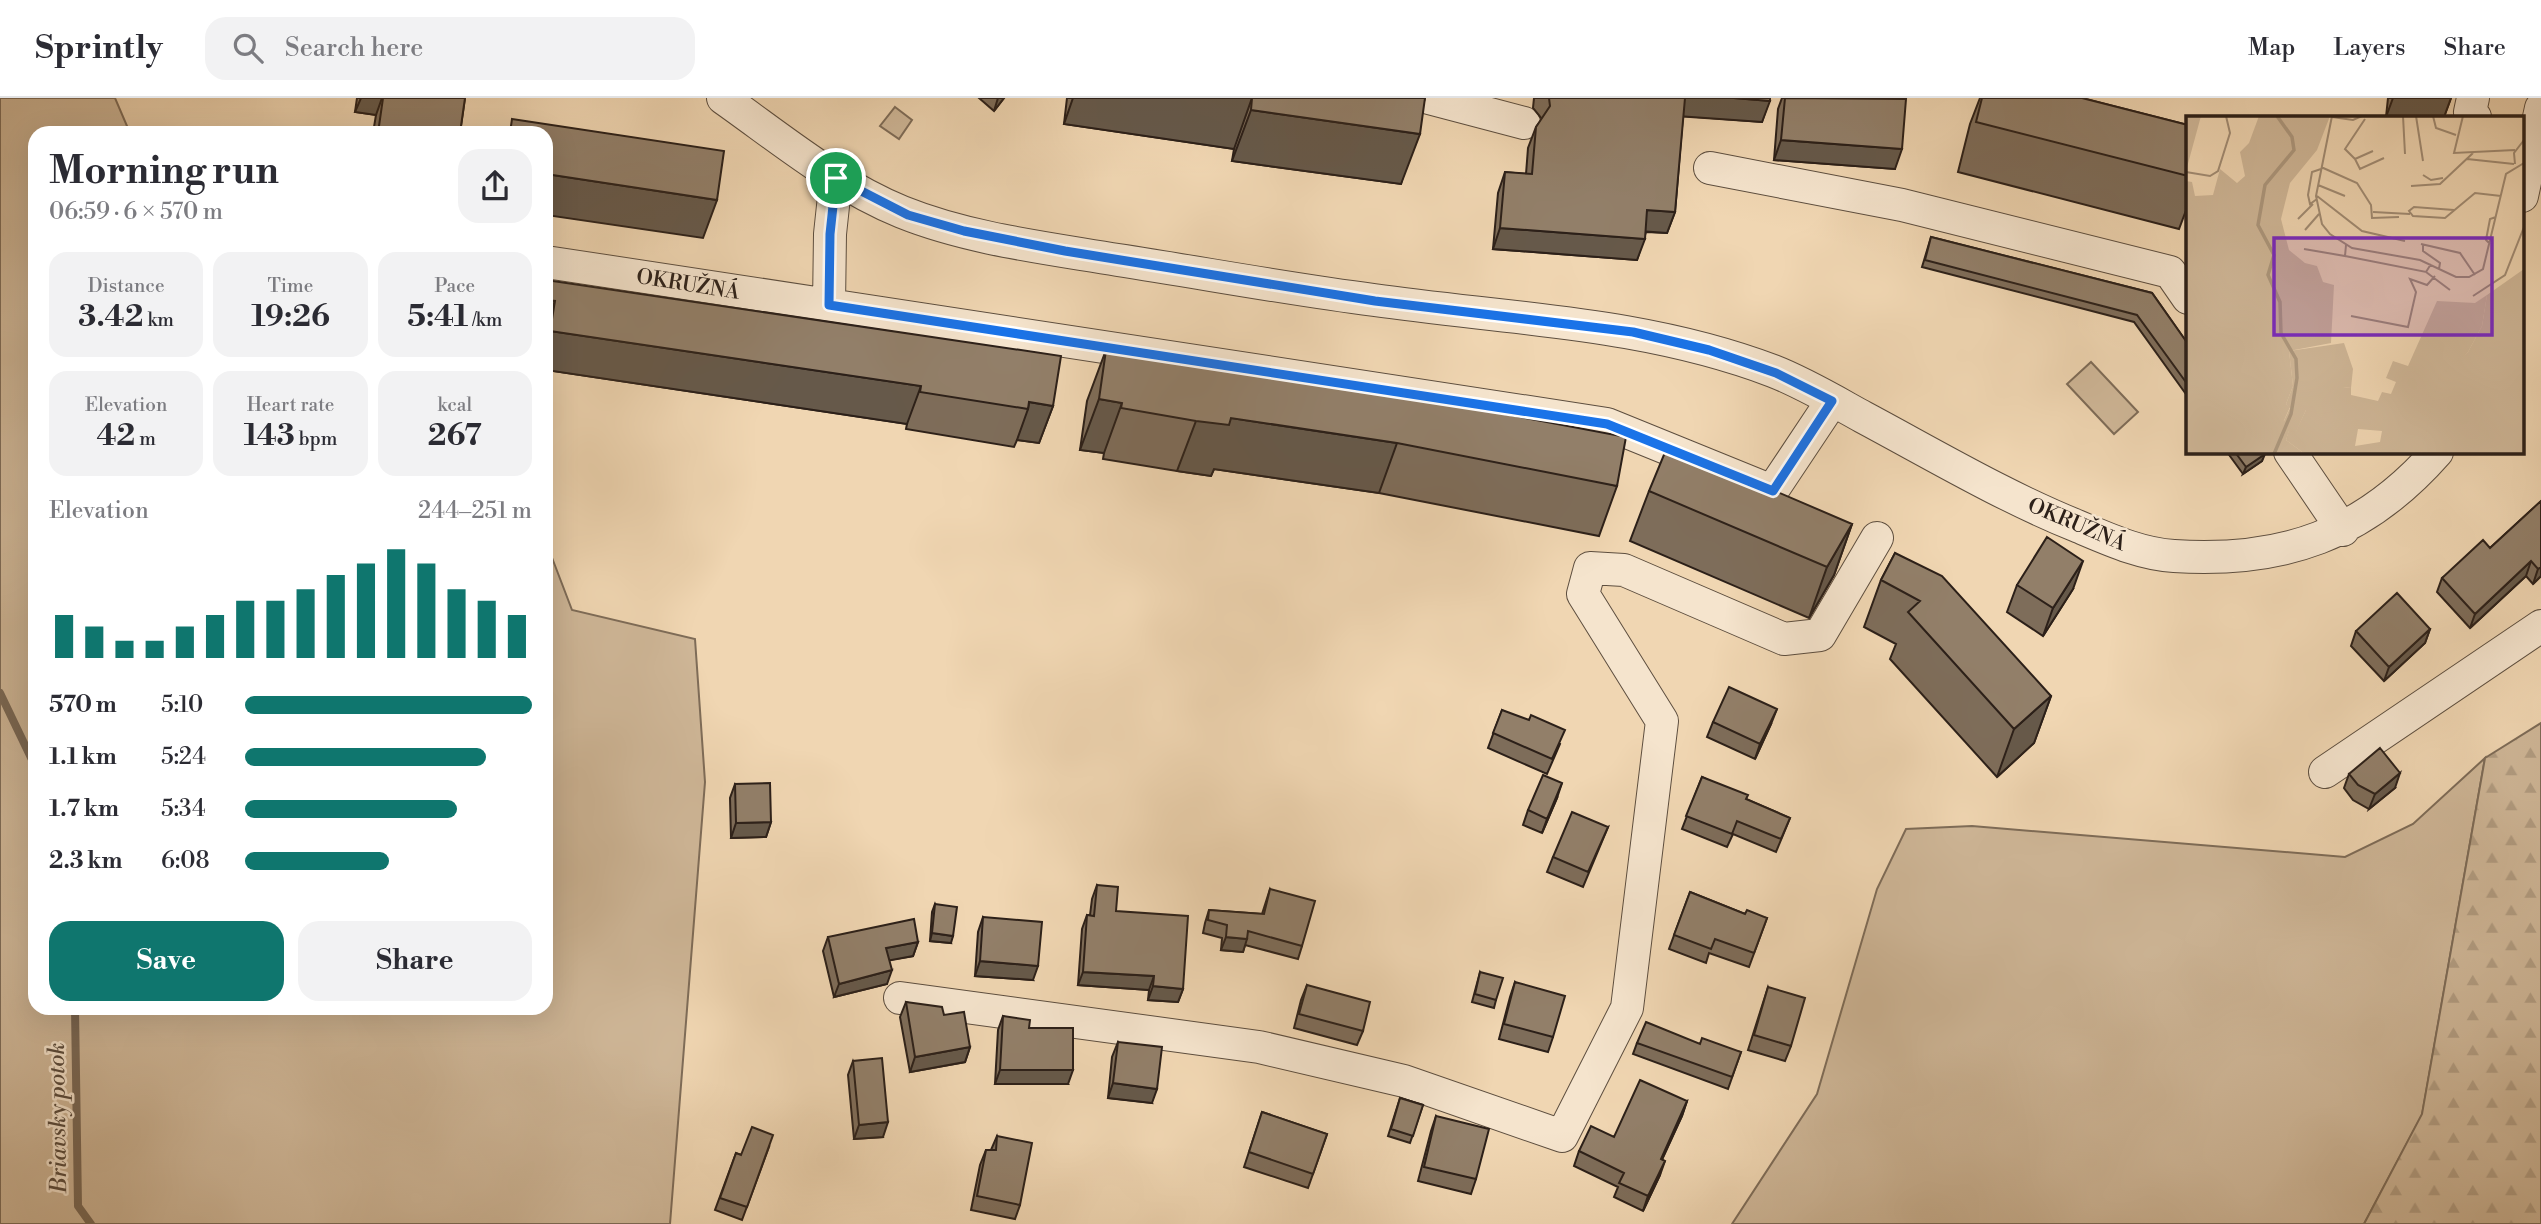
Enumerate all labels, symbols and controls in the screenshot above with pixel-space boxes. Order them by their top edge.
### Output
search box [205,17,695,80]
text: Sprintly [35,28,163,69]
icon: search [229,29,267,67]
text: Search here [285,32,423,64]
text: Map [2248,33,2295,63]
text: Layers [2333,33,2405,63]
text: Share [2443,33,2506,63]
inset map [2186,116,2524,453]
text: Morning run [49,148,279,195]
pin [806,148,866,208]
button: share [458,149,532,223]
icon: arrive [817,159,855,197]
text: 06:59 · 6 × 570 m [49,198,223,226]
street label: OKRUŽNÁ [634,262,742,306]
text: Distance [88,274,165,298]
text: Time [268,274,313,298]
text: Pace [434,274,475,298]
text: 3.42 [78,298,143,336]
text: 19:26 [251,298,330,336]
text: 5:41 [407,298,468,336]
text: km [143,308,174,332]
text: /km [468,308,502,332]
text: Elevation [85,393,167,417]
text: Heart rate [247,393,334,417]
text: kcal [438,393,472,417]
text: 42 [96,417,135,455]
text: 143 [244,417,295,455]
text: 267 [428,417,482,455]
text: m [135,427,156,451]
text: bpm [295,427,337,451]
street label: OKRUŽNÁ [2024,491,2131,558]
text: Elevation [49,497,149,525]
text: 244–251 m [418,497,532,525]
text: 570 m [49,691,117,719]
text: 5:10 [161,691,203,719]
text: 1.1 km [49,743,117,771]
text: 5:24 [161,743,206,771]
text: 1.7 km [49,795,119,823]
text: 5:34 [161,795,206,823]
text: 2.3 km [49,847,122,875]
text: 6:08 [161,847,209,875]
button: Save [49,921,284,1001]
button: Share [298,921,532,1001]
water label: Briavsky potok [43,1042,73,1195]

